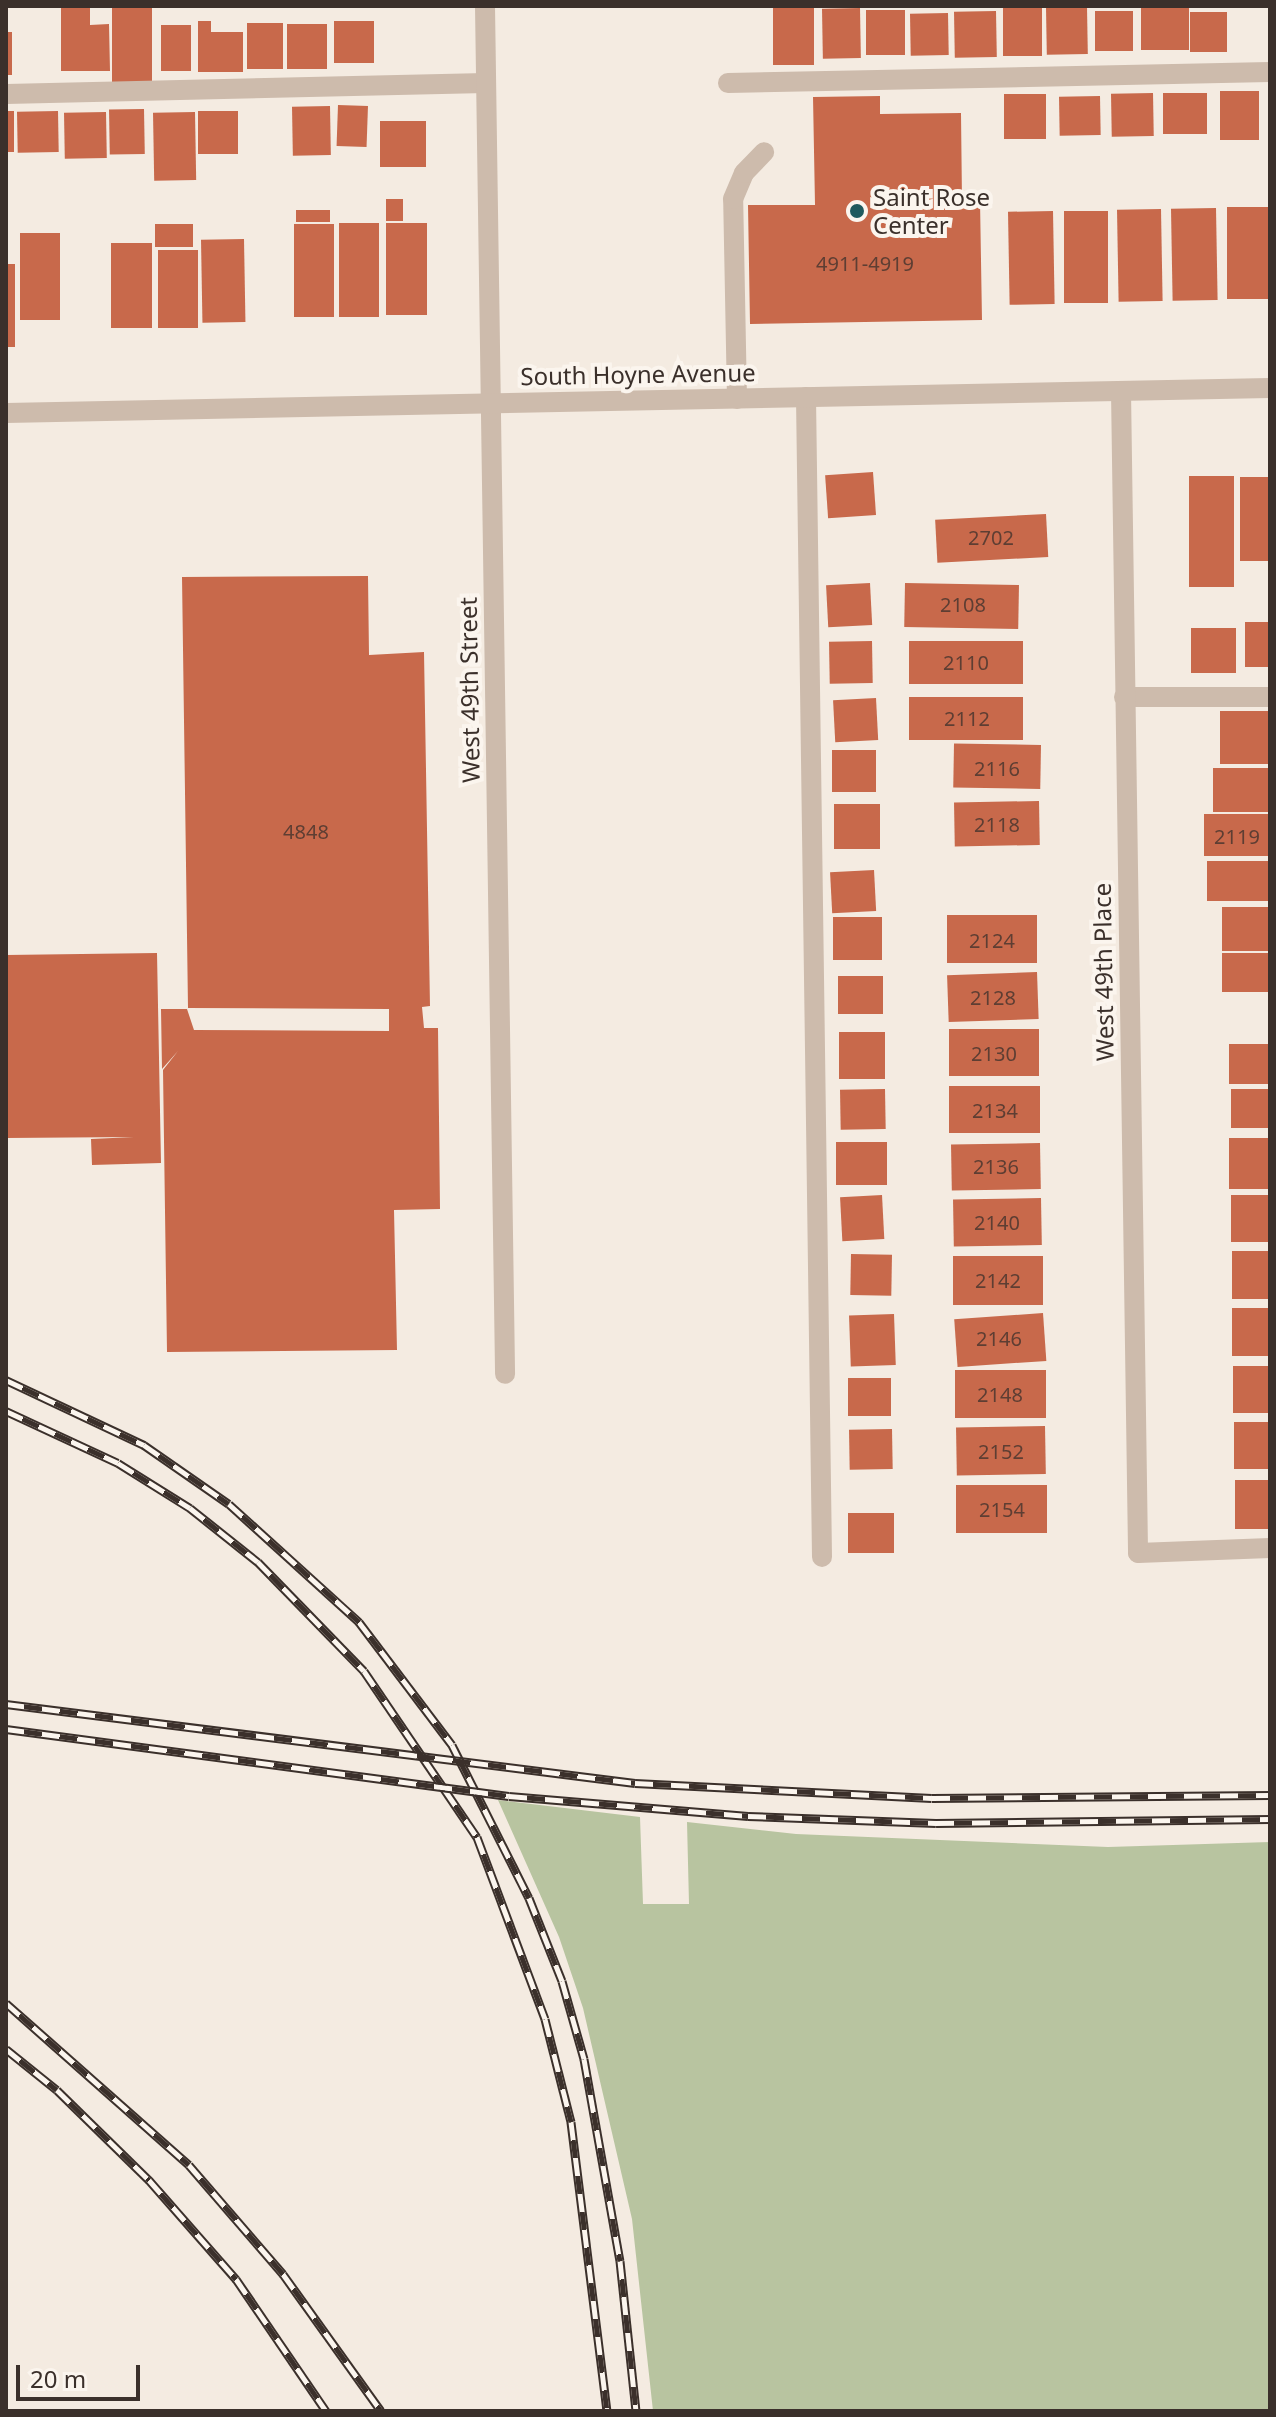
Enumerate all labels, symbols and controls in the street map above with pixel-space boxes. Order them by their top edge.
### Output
place label: Saint Rose Center [873,183,990,239]
marker: Saint Rose Center [848,202,866,220]
house number: 4911-4919 [816,251,914,275]
street label: South Hoyne Avenue [520,358,756,390]
house number: 2702 [968,525,1014,549]
house number: 2108 [940,592,986,616]
street label: West 49th Street [453,597,485,783]
house number: 2110 [943,650,989,674]
house number: 2112 [944,706,990,730]
house number: 2116 [974,756,1020,780]
house number: 2118 [974,812,1020,836]
house number: 4848 [283,819,329,843]
house number: 2119 [1214,824,1260,848]
street label: West 49th Place [1087,883,1119,1061]
house number: 2124 [969,928,1015,952]
house number: 2128 [970,985,1016,1009]
house number: 2130 [971,1041,1017,1065]
house number: 2134 [972,1098,1018,1122]
house number: 2136 [973,1154,1019,1178]
house number: 2140 [974,1210,1020,1234]
house number: 2142 [975,1268,1021,1292]
house number: 2146 [976,1326,1022,1350]
house number: 2148 [977,1382,1023,1406]
house number: 2152 [978,1439,1024,1463]
house number: 2154 [979,1497,1025,1521]
scale bar [20,2349,144,2399]
text: 20 m [30,2362,86,2395]

